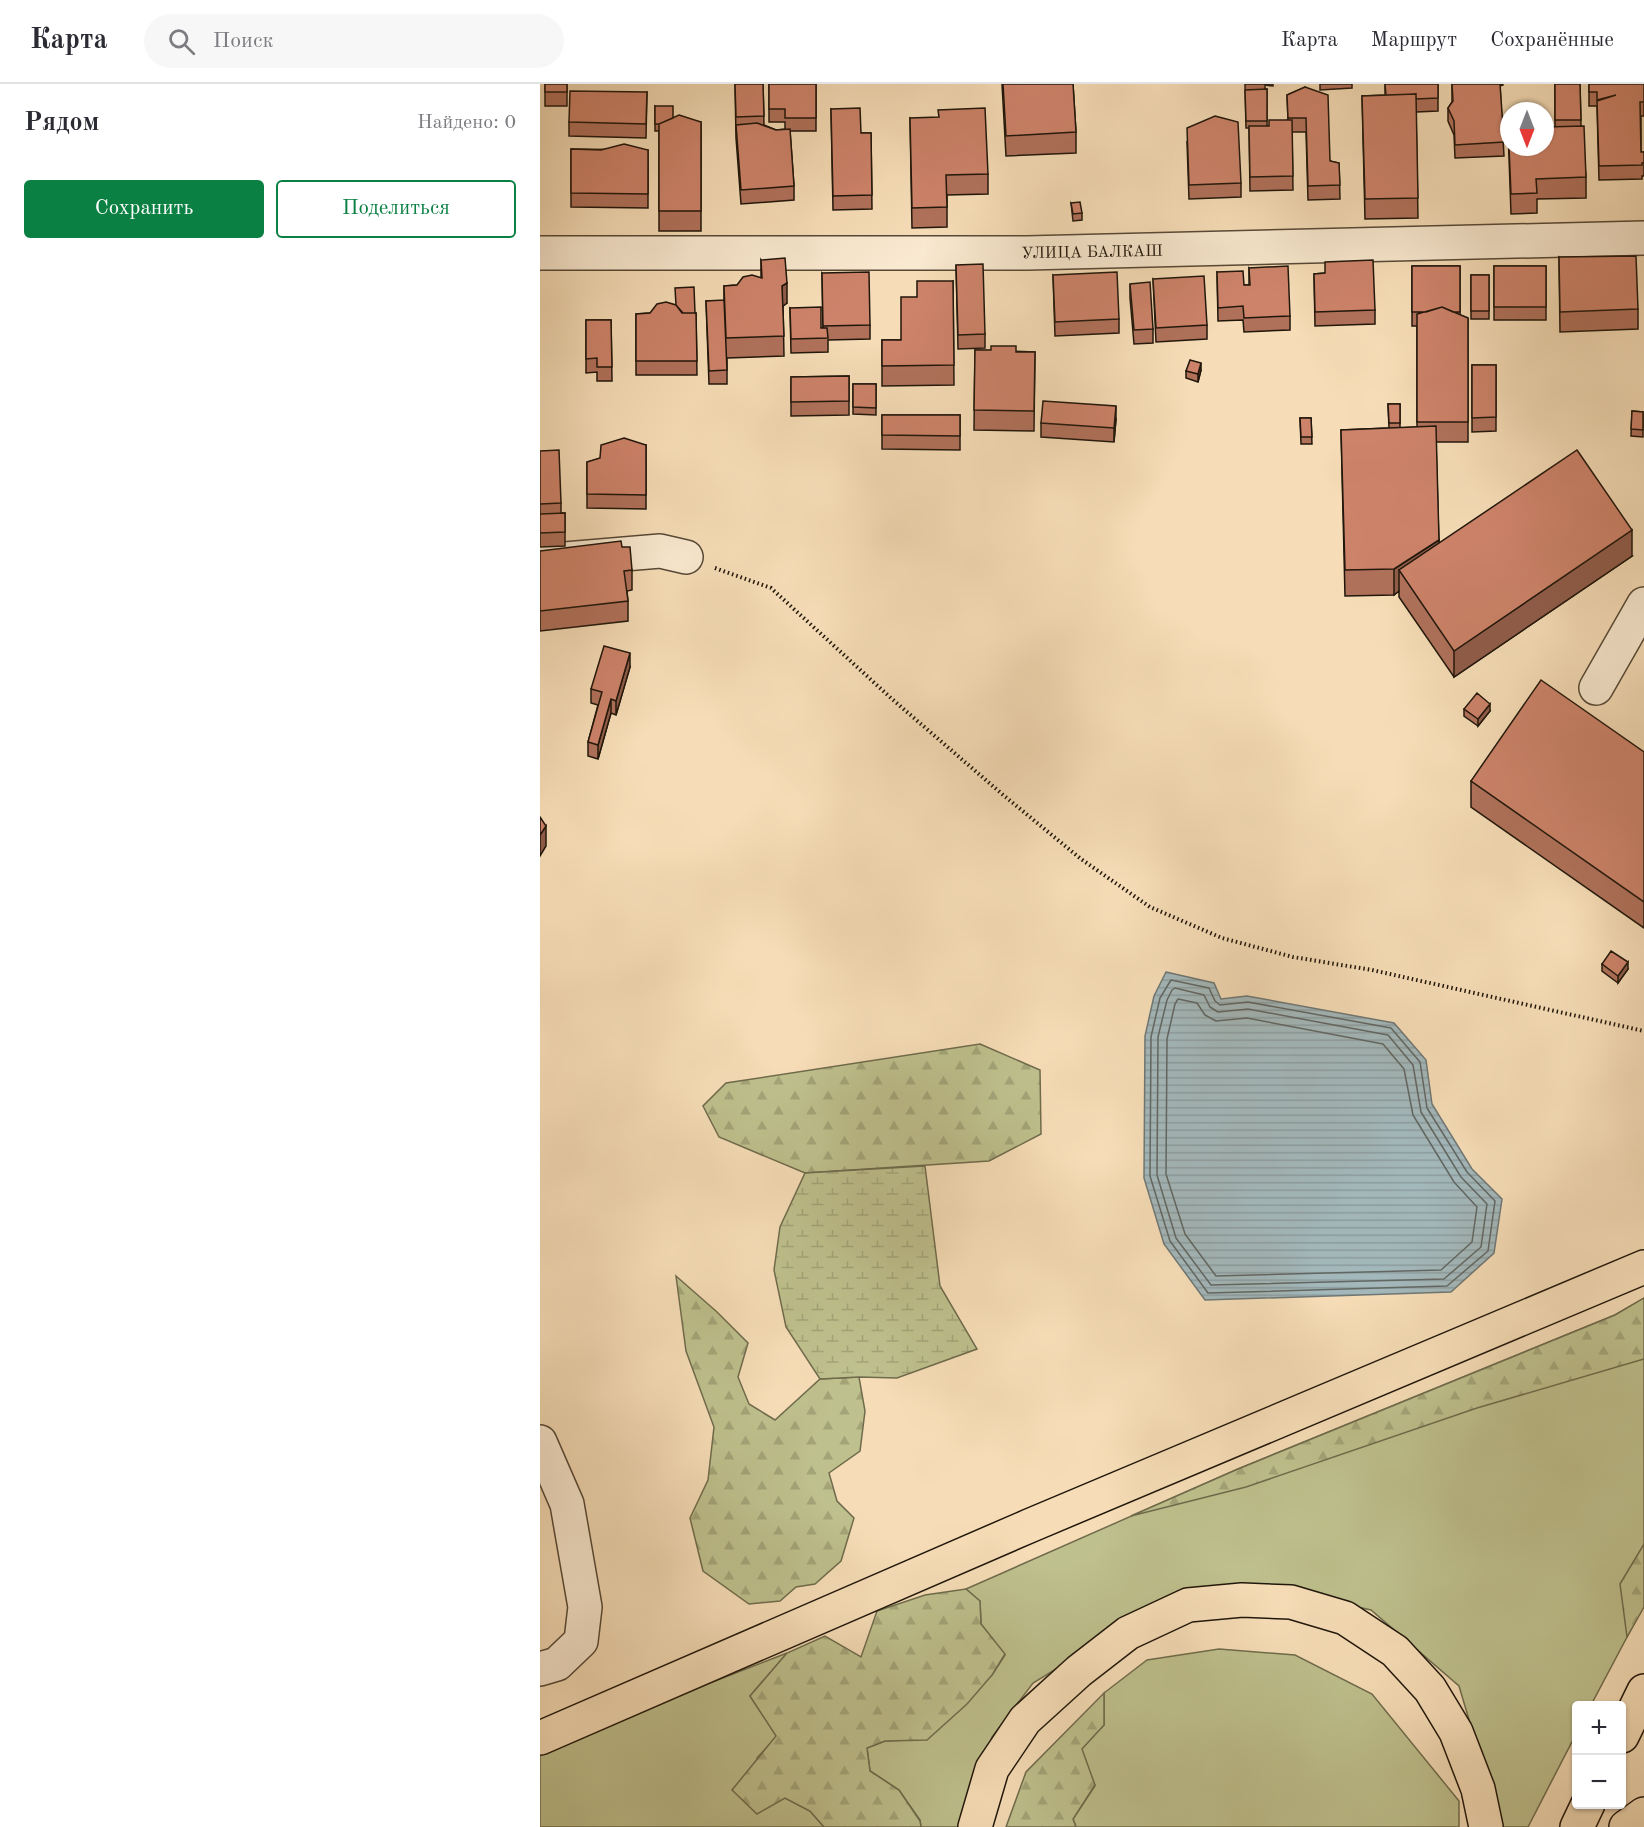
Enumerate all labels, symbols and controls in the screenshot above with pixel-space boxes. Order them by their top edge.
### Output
search box [144,14,564,68]
icon: search [165,25,198,58]
text: Карта [30,27,108,55]
text: Поиск [213,30,274,52]
text: Карта [1281,30,1338,51]
text: Маршрут [1371,30,1457,51]
text: Сохранённые [1490,30,1614,51]
north arrow [1500,102,1554,156]
text: Рядом [24,110,99,136]
text: Найдено: 0 [417,113,516,133]
button: Сохранить [24,180,264,238]
button: Поделиться [276,180,516,238]
street label: УЛИЦА БАЛКАШ [1021,244,1163,262]
map controls [1572,1701,1626,1809]
button: + [1572,1701,1626,1755]
button: − [1572,1755,1626,1809]

